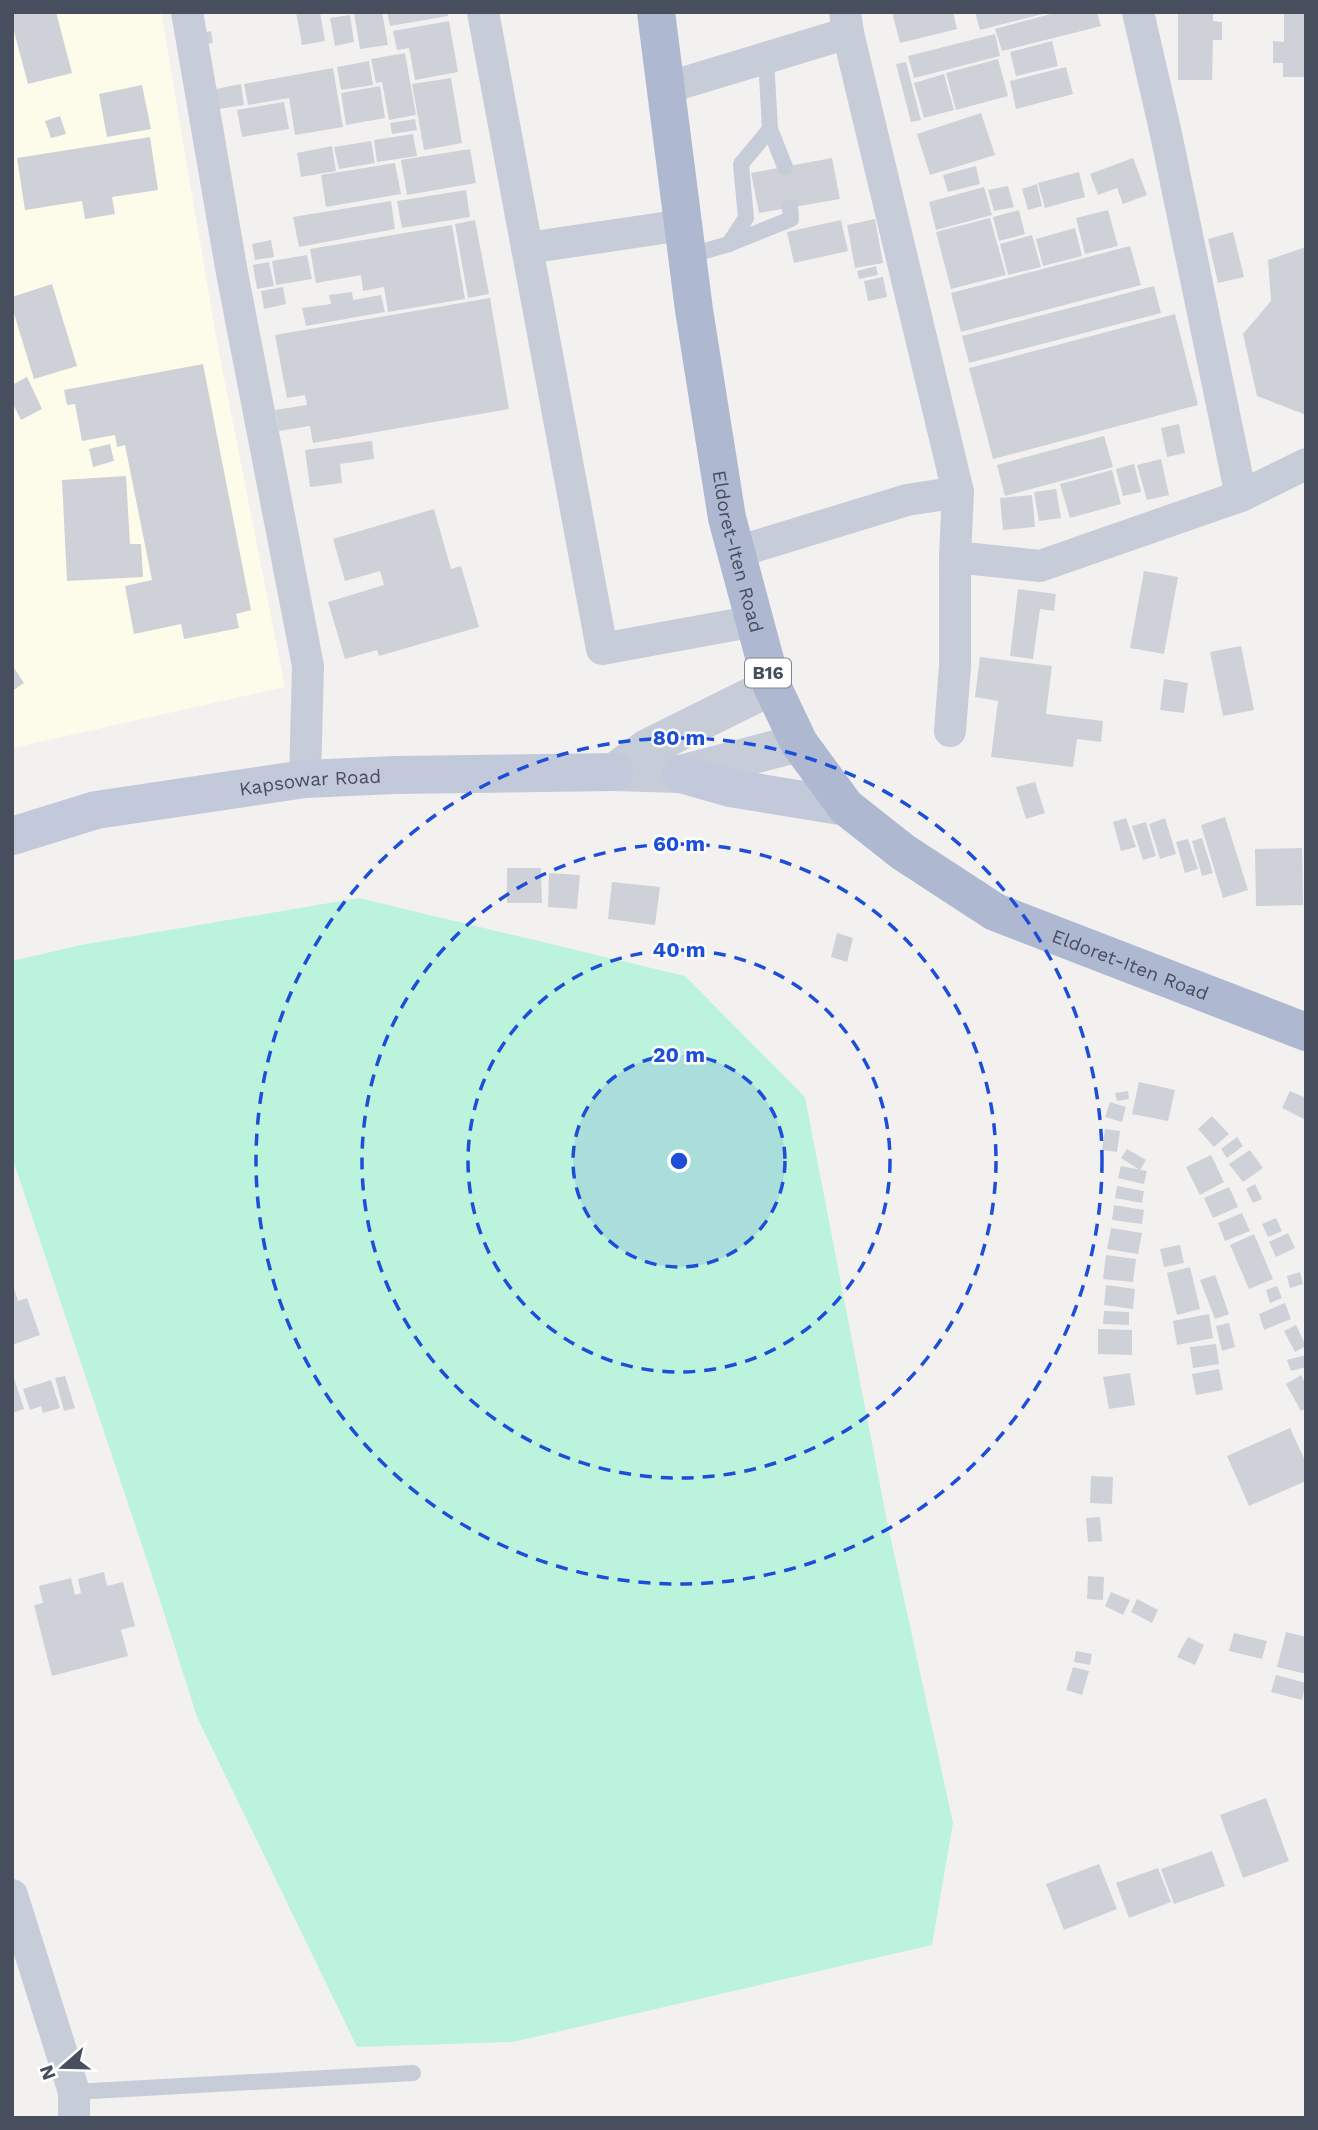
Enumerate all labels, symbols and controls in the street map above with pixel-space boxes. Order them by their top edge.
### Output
street label: Eldoret-Iten Road [708,469,768,635]
road number: B16 [745,658,791,688]
text: 80 m [653,725,705,750]
street label: Kapsowar Road [238,765,382,801]
text: 60 m [653,831,705,856]
street label: Eldoret-Iten Road [1049,924,1212,1005]
text: 40 m [653,937,705,962]
text: 20 m [653,1042,705,1067]
centre of rings [667,1149,691,1173]
north arrow [28,2032,98,2102]
text: N [34,2062,61,2083]

